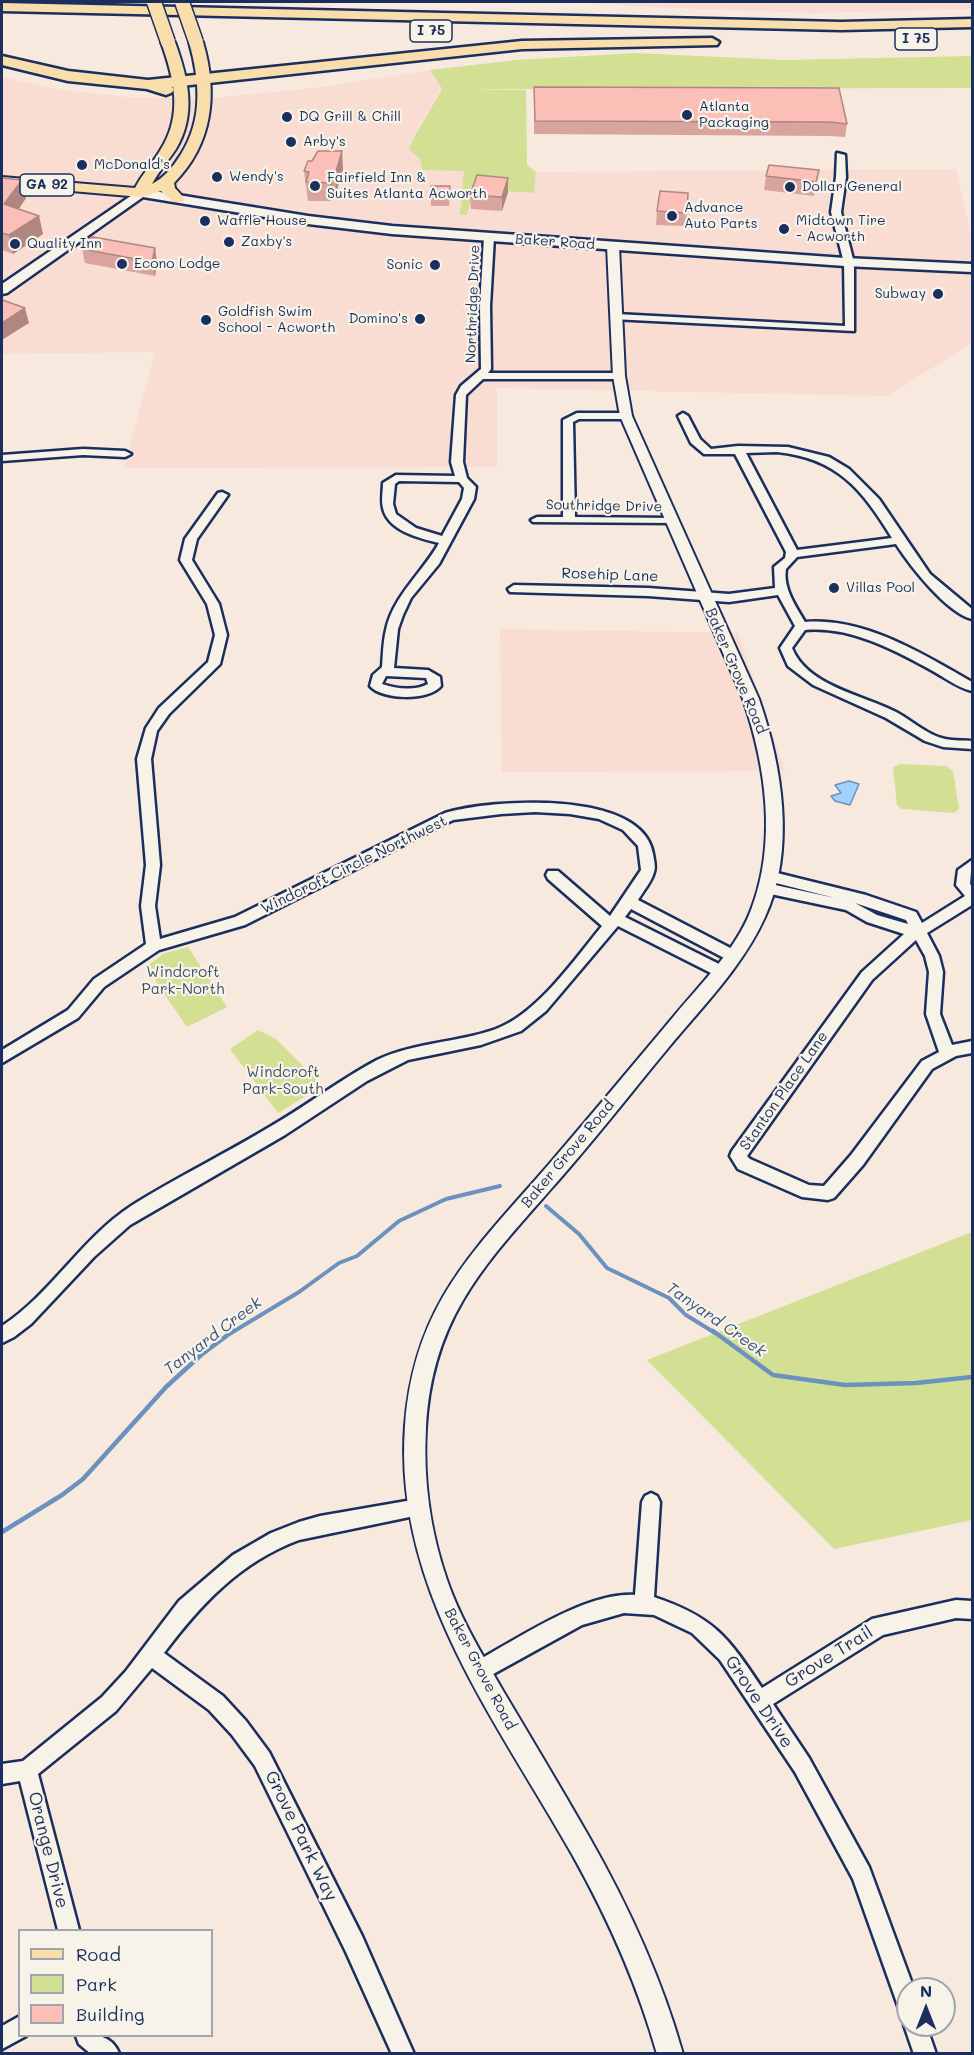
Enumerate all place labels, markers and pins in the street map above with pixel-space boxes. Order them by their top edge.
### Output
place label: Atlanta Packaging [699,99,769,132]
marker: Atlanta Packaging [680,108,694,122]
place label: DQ Grill & Chill [299,109,401,125]
marker: DQ Grill & Chill [280,110,294,124]
place label: Arby's [303,134,346,150]
marker: Arby's [284,135,298,149]
place label: McDonald's [94,157,170,173]
marker: McDonald's [75,158,89,172]
place label: Wendy's [229,169,284,185]
marker: Wendy's [210,170,224,184]
place label: Fairfield Inn & Suites Atlanta Acworth [327,170,486,202]
marker: Fairfield Inn & Suites Atlanta Acworth [308,179,322,193]
place label: Dollar General [802,179,902,195]
marker: Dollar General [783,180,797,194]
place label: Advance Auto Parts [684,200,758,232]
marker: Advance Auto Parts [665,209,679,223]
place label: Waffle House [217,213,307,229]
place label: Midtown Tire - Acworth [796,213,886,246]
marker: Waffle House [198,214,212,228]
marker: Midtown Tire - Acworth [777,222,791,236]
place label: Zaxby's [241,234,292,250]
marker: Zaxby's [222,235,236,249]
place label: Quality Inn [27,236,102,252]
marker: Quality Inn [8,237,22,251]
place label: Econo Lodge [134,256,220,272]
marker: Econo Lodge [115,257,129,271]
place label: Sonic [387,257,423,273]
marker: Sonic [428,258,442,272]
place label: Subway [875,286,926,302]
marker: Subway [931,287,945,301]
place label: Goldfish Swim School - Acworth [218,304,335,336]
place label: Domino's [349,311,408,327]
marker: Domino's [413,312,427,326]
marker: Goldfish Swim School - Acworth [199,313,213,327]
place label: Villas Pool [846,580,915,596]
marker: Villas Pool [827,581,841,595]

